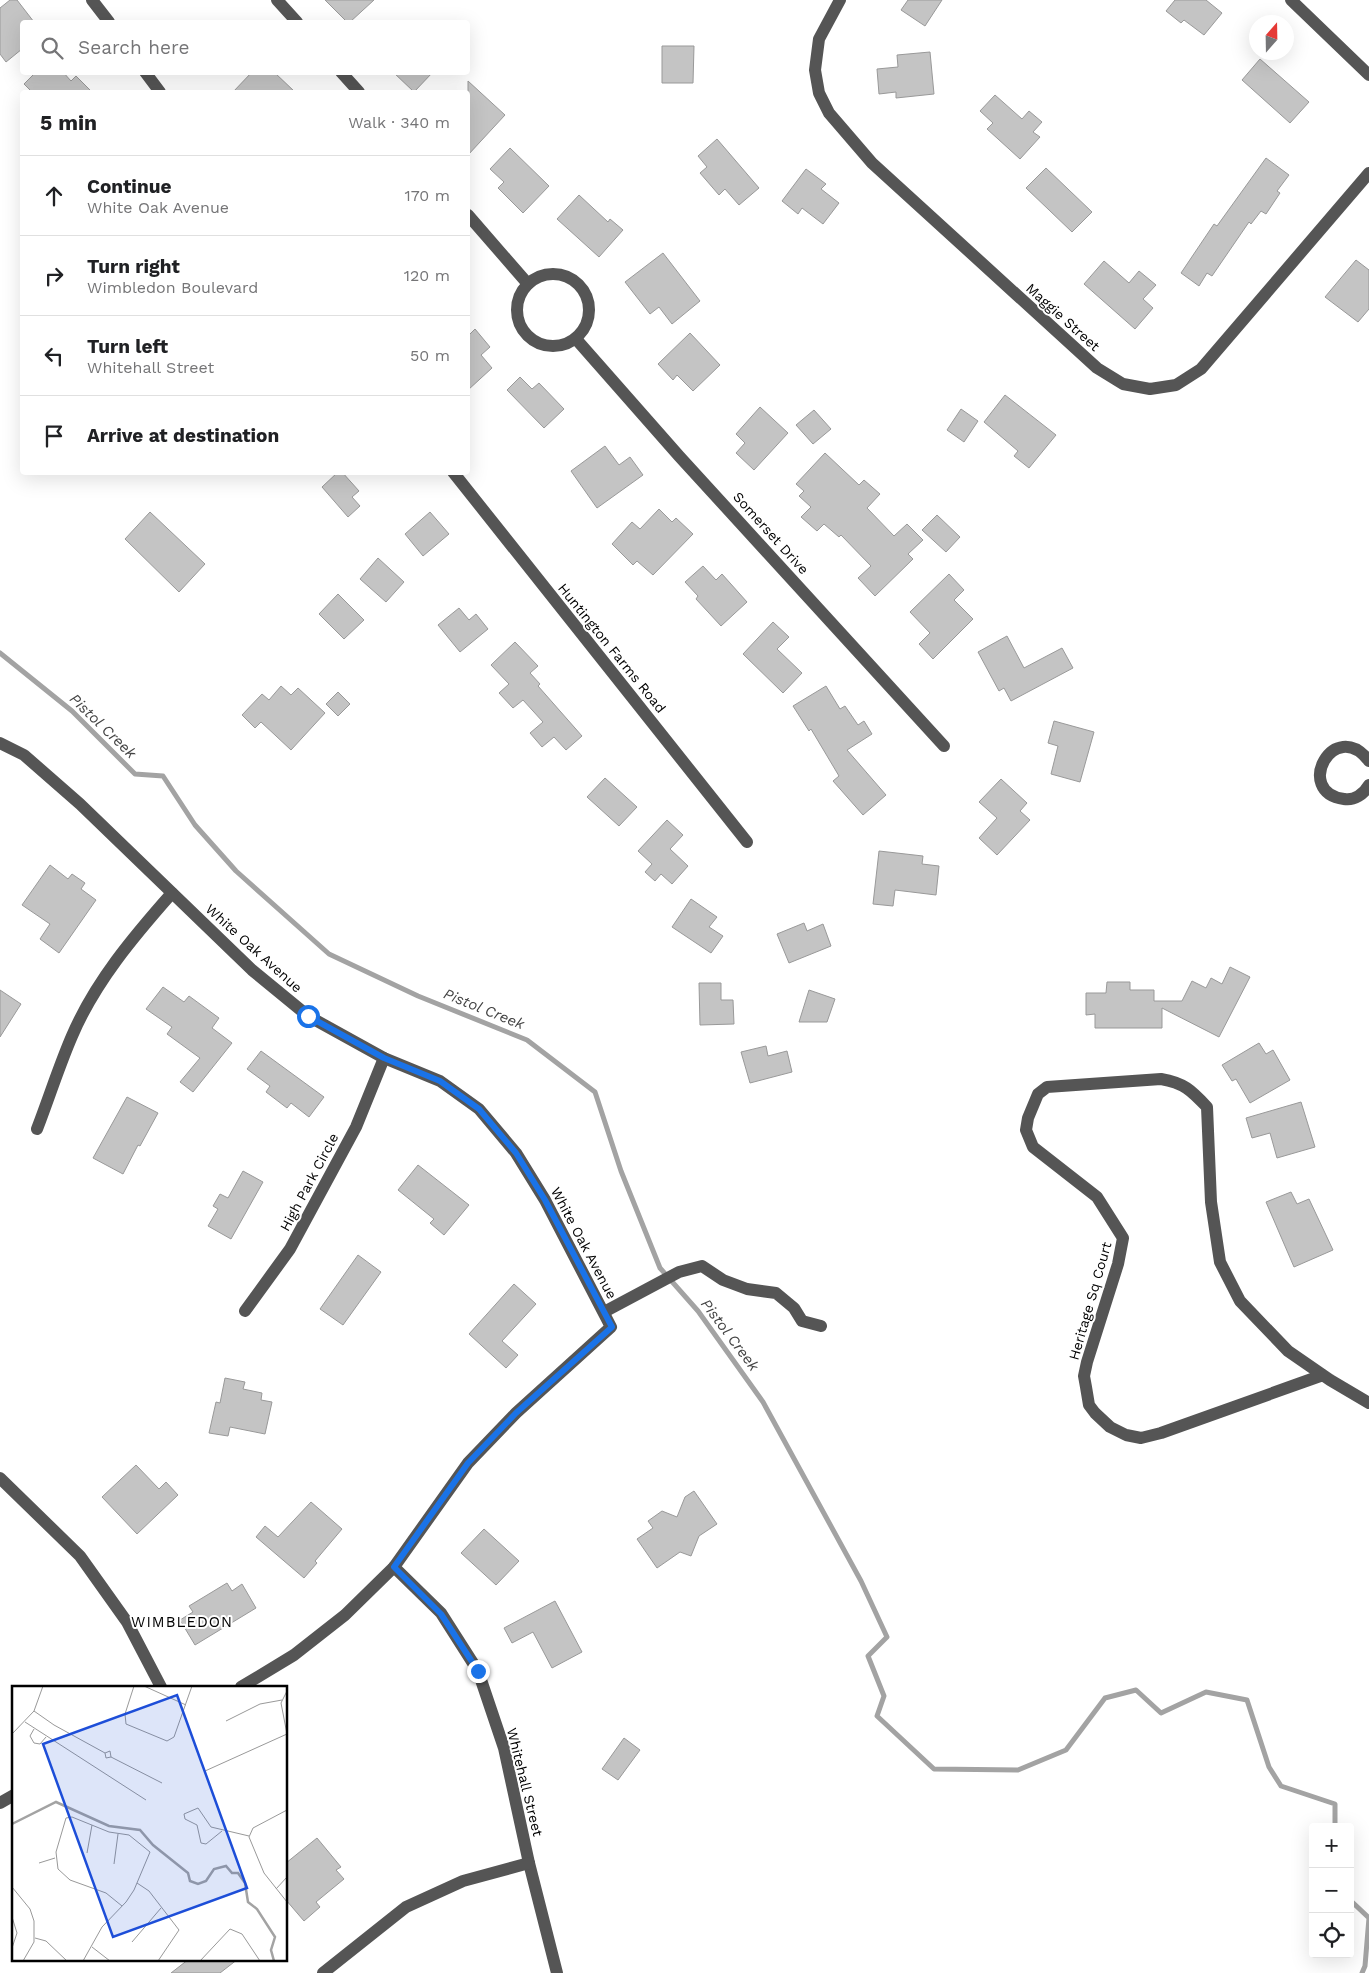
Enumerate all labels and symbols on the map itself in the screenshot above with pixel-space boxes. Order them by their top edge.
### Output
north arrow [1249,15,1294,60]
street label: Maggie Street [1023,280,1103,354]
street label: Somerset Drive [730,489,812,577]
street label: Huntington Farms Road [555,580,669,716]
water label: Pistol Creek [66,690,141,763]
street label: White Oak Avenue [202,900,306,996]
water label: Pistol Creek [441,985,528,1034]
route start [297,1005,320,1028]
street label: High Park Circle [276,1130,342,1234]
street label: White Oak Avenue [548,1184,620,1302]
street label: Heritage Sq Court [1065,1240,1115,1362]
water label: Pistol Creek [697,1295,763,1375]
district label: WIMBLEDON [131,1613,233,1631]
route end [467,1660,490,1683]
inset map [12,1686,288,1960]
street label: Whitehall Street [504,1726,546,1838]

